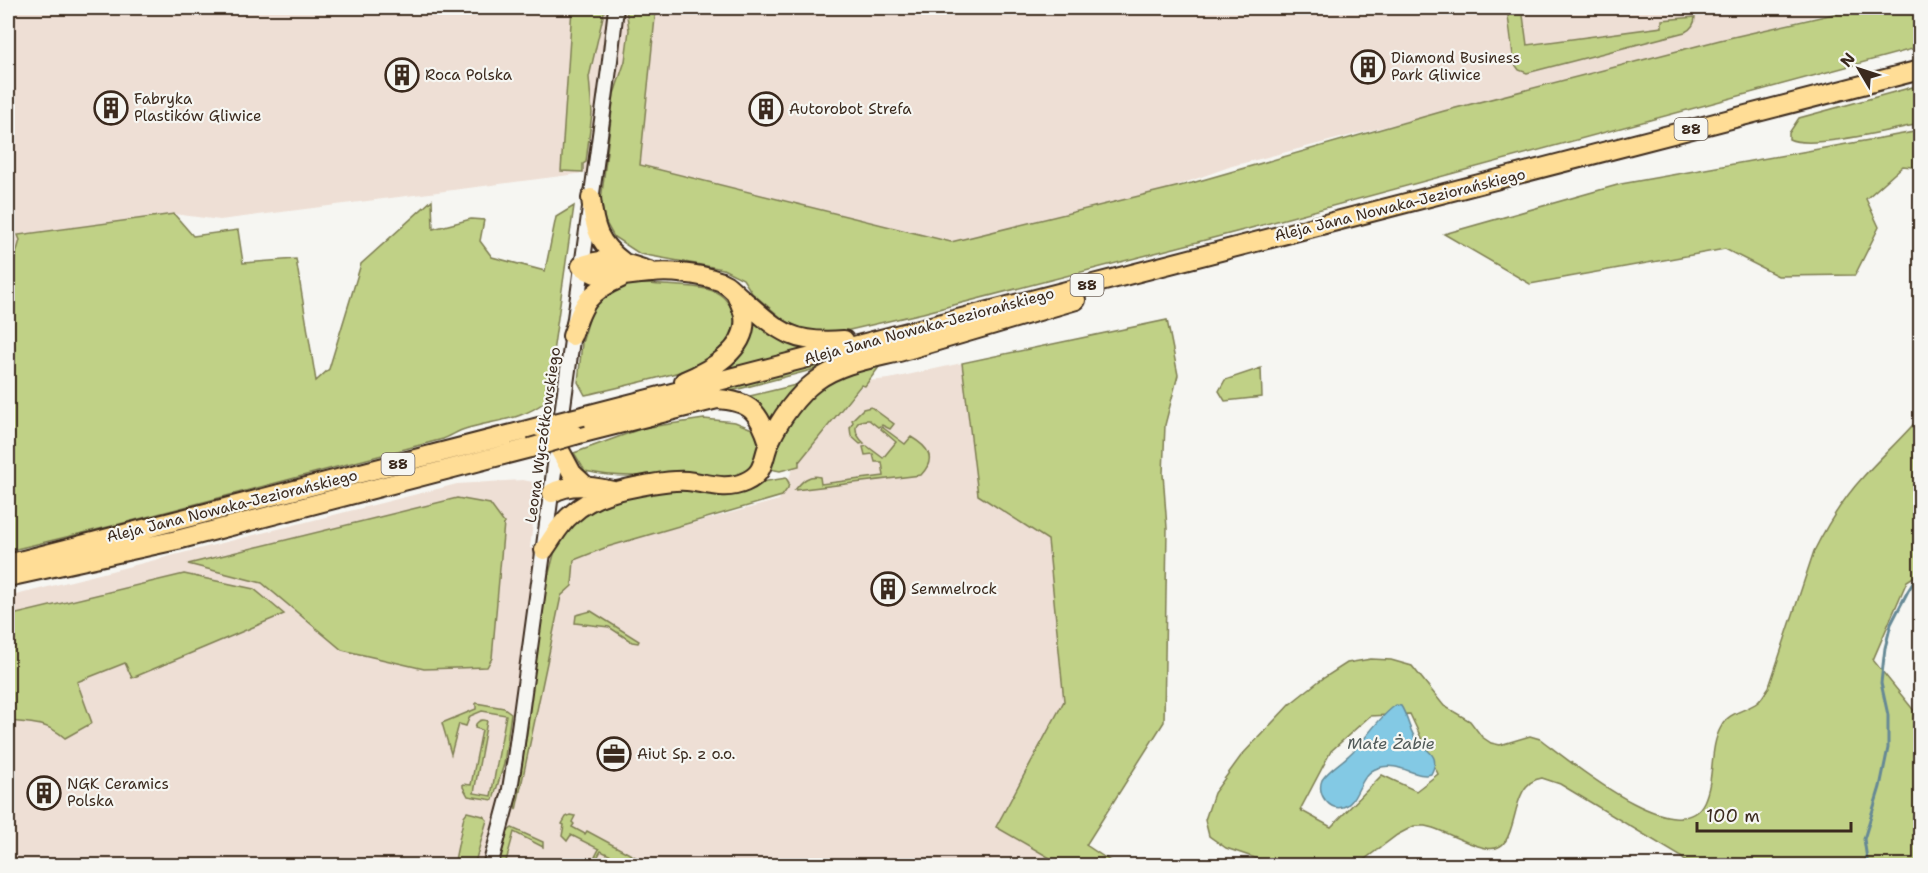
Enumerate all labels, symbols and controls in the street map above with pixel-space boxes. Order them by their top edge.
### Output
north arrow [1829,39,1889,99]
place label: Diamond Business Park Gliwice [1391,48,1520,85]
text: N [1836,48,1860,71]
building icon: Diamond Business Park Gliwice [1350,49,1386,85]
building icon: Roca Polska [384,57,420,93]
place label: Roca Polska [425,65,513,85]
place label: Fabryka Plastików Gliwice [134,89,261,126]
building icon: Fabryka Plastików Gliwice [93,90,129,126]
building icon: Autorobot Strefa [748,91,784,127]
place label: Autorobot Strefa [789,99,912,119]
road number: 88 [1674,118,1708,140]
street label: Aleja Jana Nowaka-Jeziorańskiego [1272,164,1528,246]
road number: 88 [1070,274,1104,296]
street label: Aleja Jana Nowaka-Jeziorańskiego [802,283,1056,369]
street label: Leona Wyczółkowskiego [521,346,565,524]
road number: 88 [382,453,414,475]
street label: Aleja Jana Nowaka-Jeziorańskiego [104,465,360,547]
building icon: Semmelrock [870,571,906,607]
place label: Semmelrock [911,579,997,599]
water label: Małe Żabie [1347,733,1435,754]
office icon: Aiut Sp. z o.o. [596,736,632,772]
place label: Aiut Sp. z o.o. [637,744,736,764]
place label: NGK Ceramics Polska [67,774,169,811]
building icon: NGK Ceramics Polska [26,775,62,811]
scale bar [1697,795,1852,833]
text: 100 m [1706,804,1760,828]

